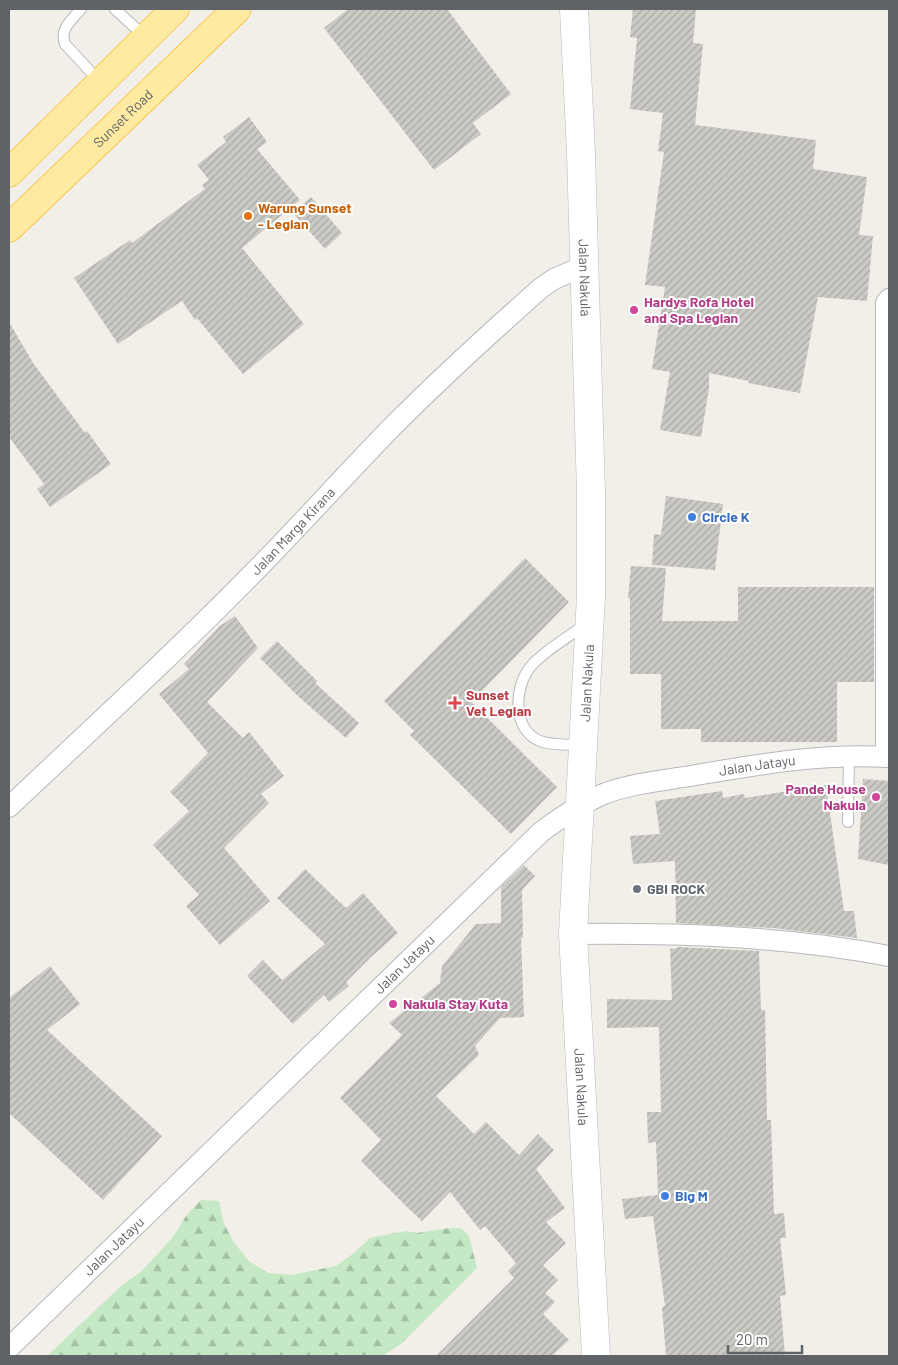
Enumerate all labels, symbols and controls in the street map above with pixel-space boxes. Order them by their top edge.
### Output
street label: Sunset Road [89,86,156,151]
place label: Warung Sunset - Legian [258,199,352,232]
marker: Warung Sunset - Legian [242,210,254,222]
street label: Jalan Nakula [576,239,595,317]
place label: Hardys Rofa Hotel and Spa Legian [644,293,754,326]
marker: Hardys Rofa Hotel and Spa Legian [628,304,640,316]
street label: Jalan Marga Kirana [247,483,338,578]
place label: Circle K [702,508,750,525]
marker: Circle K [686,511,698,523]
street label: Jalan Nakula [576,644,597,722]
place label: Sunset Vet Legian [466,686,532,719]
marker: Sunset Vet Legian [448,696,462,710]
street label: Jalan Jatayu [717,751,796,779]
place label: Pande House Nakula [785,780,866,813]
marker: Pande House Nakula [870,791,882,803]
place label: GBI ROCK [647,880,706,897]
marker: GBI ROCK [631,883,643,895]
street label: Jalan Jatayu [370,931,438,997]
place label: Nakula Stay Kuta [403,995,508,1012]
marker: Nakula Stay Kuta [387,998,399,1010]
street label: Jalan Nakula [571,1048,592,1126]
place label: Big M [675,1187,708,1204]
marker: Big M [659,1190,671,1202]
street label: Jalan Jatayu [80,1213,147,1279]
scale bar [728,1322,802,1354]
text: 20 m [736,1330,768,1348]

